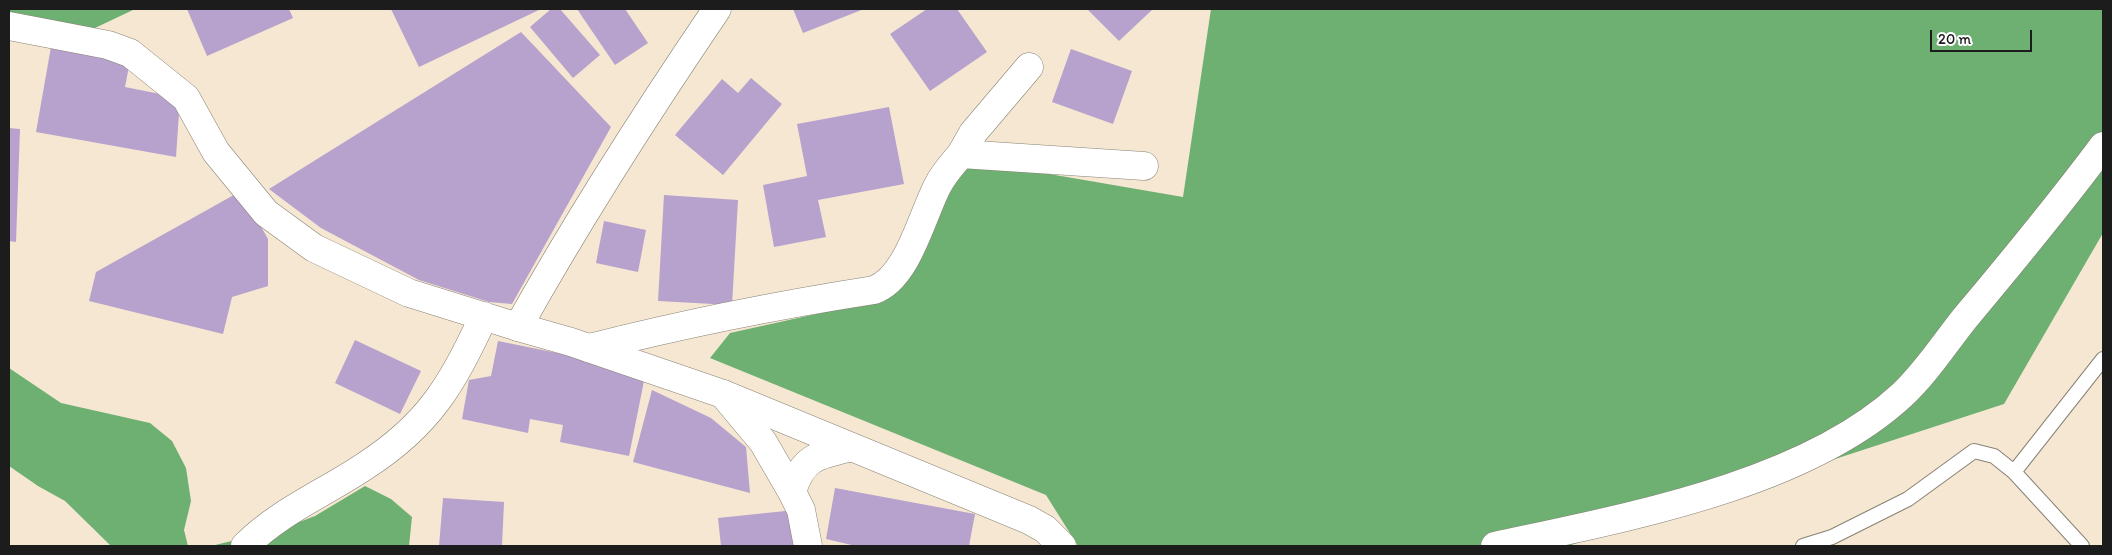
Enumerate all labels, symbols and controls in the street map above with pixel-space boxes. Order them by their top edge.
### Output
scale bar [1932,20,2034,52]
text: 20 m [1938,30,1971,48]

